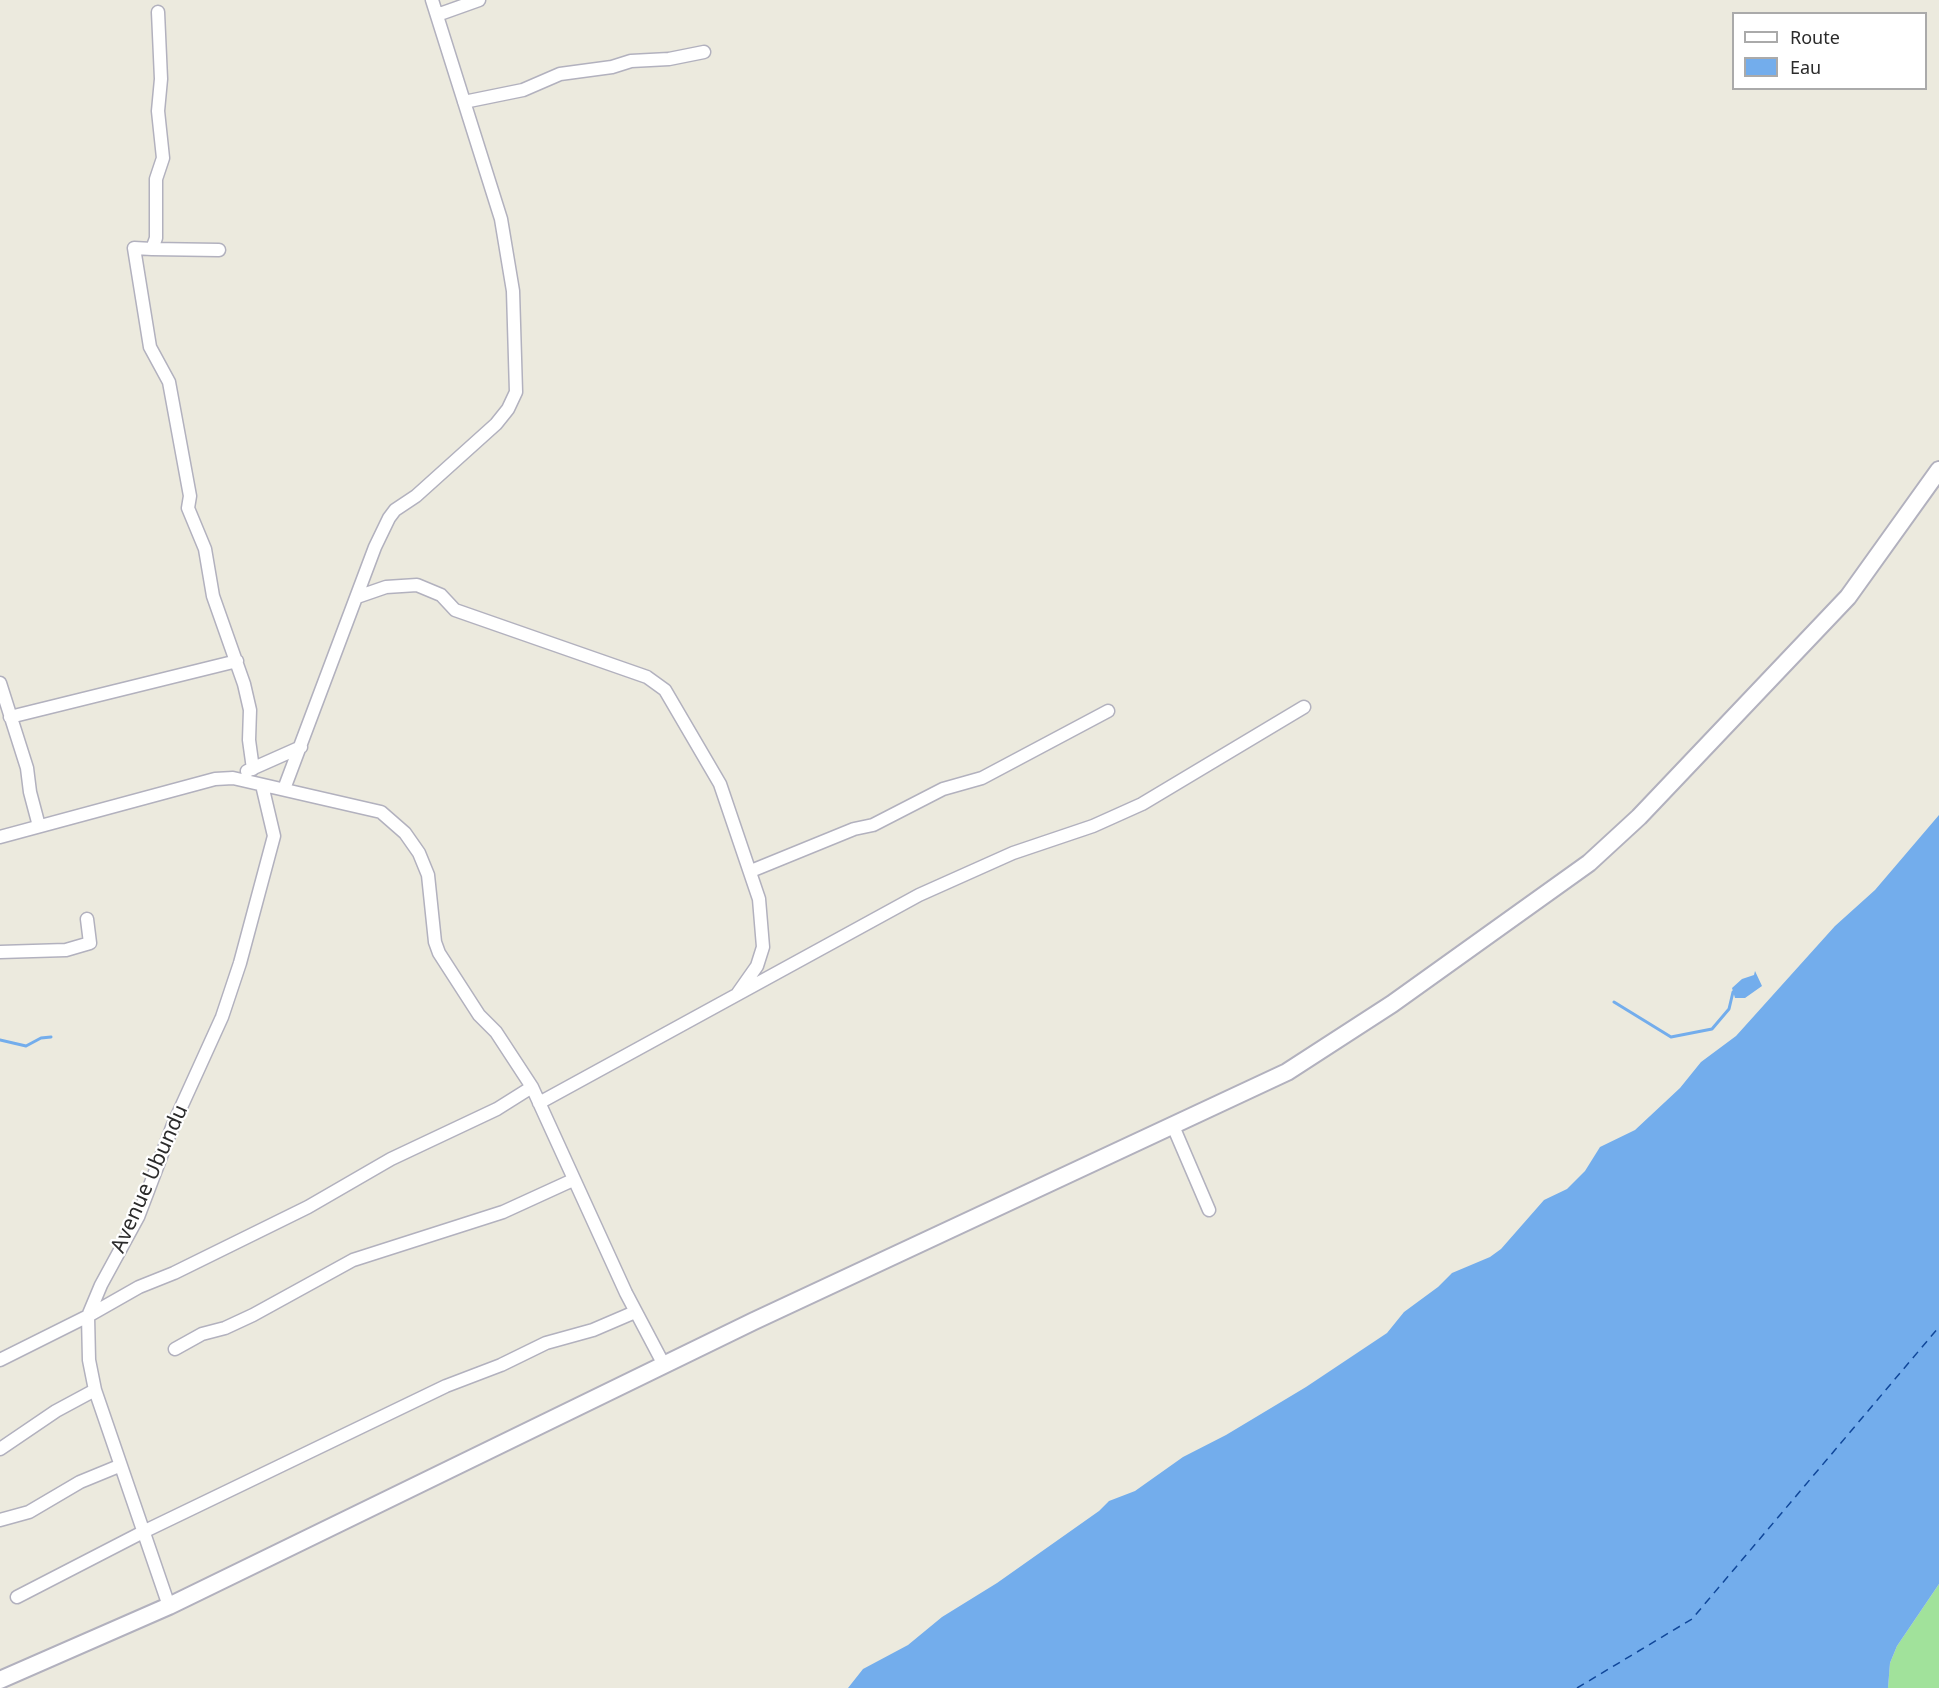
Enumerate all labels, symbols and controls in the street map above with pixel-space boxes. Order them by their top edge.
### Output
legend [1732,12,1927,90]
text: Route [1790,25,1840,49]
text: Eau [1790,55,1821,79]
street label: Avenue Ubundu [106,1101,194,1257]

